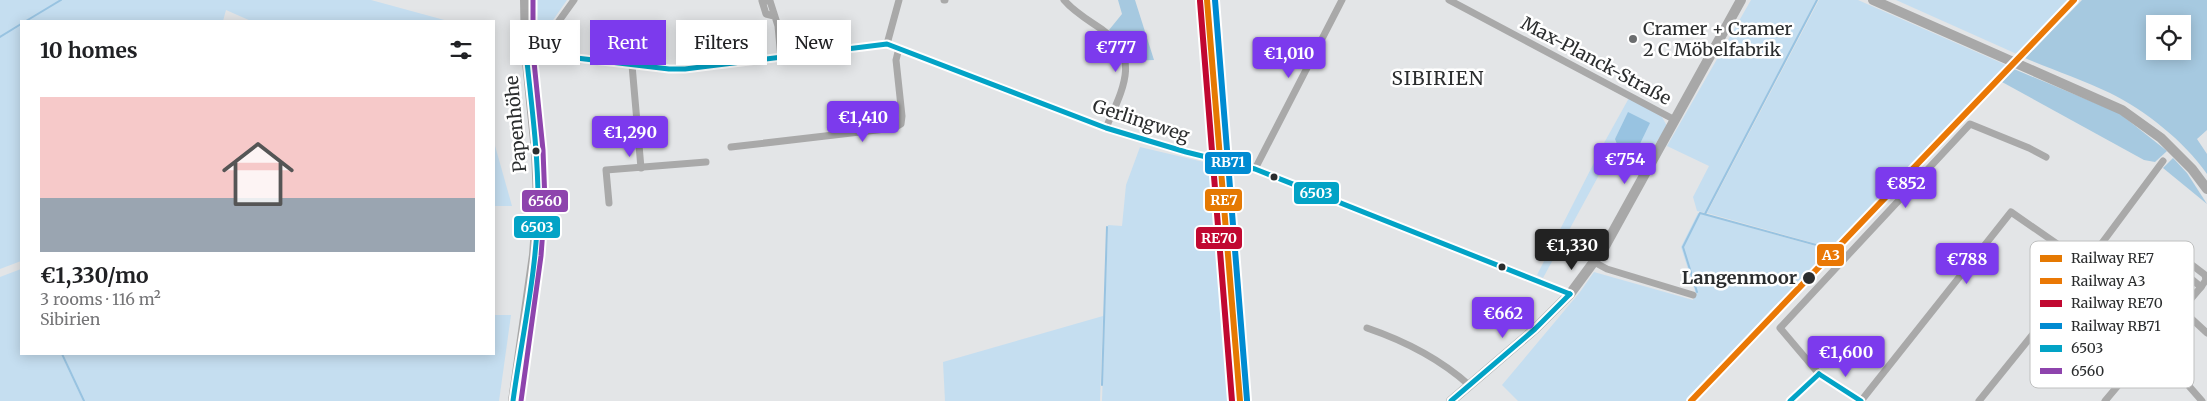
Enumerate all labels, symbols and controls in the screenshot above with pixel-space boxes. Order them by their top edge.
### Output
street label: Max-Planck-Straße [1517,11,1675,110]
map controls [2146,15,2191,60]
button: locate [2146,15,2191,60]
place label: Cramer + Cramer 2 C Möbelfabrik [1643,17,1792,61]
chip: Buy [510,20,580,65]
chip: Rent [590,20,666,65]
chip: Filters [676,20,767,65]
chip: New [777,20,851,65]
pin: €777 [1086,30,1146,73]
marker: Cramer + Cramer 2 C Möbelfabrik [1627,33,1639,45]
icon: filters [447,36,475,64]
pin: €1,010 [1248,36,1330,79]
text: 10 homes [40,37,138,64]
text: €777 [1096,37,1136,57]
text: €1,010 [1264,43,1314,63]
district label: SIBIRIEN [1392,66,1484,90]
street label: Papenhöhe [500,75,531,173]
street label: Gerlingweg [1090,94,1193,147]
pin: €1,410 [822,100,904,143]
text: €1,410 [838,107,888,127]
pin: €1,290 [589,116,671,158]
text: €1,290 [603,122,657,142]
icon: home [213,129,303,219]
pin: €754 [1595,142,1655,185]
unlabelled marker [531,146,541,156]
text: €754 [1605,149,1645,169]
line badge: RB71 [1204,151,1252,175]
text: RB71 [1211,153,1246,171]
pin: €852 [1876,166,1936,209]
unlabelled marker [1269,172,1279,182]
text: €852 [1886,173,1926,193]
line badge: 6503 [1293,181,1340,205]
text: 6503 [1300,184,1332,202]
line badge: RE7 [1204,188,1243,212]
line badge: 6560 [521,189,569,213]
text: RE7 [1210,191,1238,209]
text: 6560 [528,192,562,210]
line badge: 6503 [513,215,561,239]
text: 6503 [521,218,553,236]
line badge: RE70 [1195,226,1243,250]
pin: €1,330 [1531,228,1613,271]
text: RE70 [1201,229,1237,247]
text: €1,330 [1546,235,1598,255]
legend [2030,241,2194,388]
pin: €788 [1937,242,1997,285]
line badge: A3 [1816,243,1845,267]
text: A3 [1821,246,1840,264]
text: €788 [1947,249,1987,269]
text: Railway RE7 [2071,249,2154,267]
text: €1,330/mo [40,262,149,289]
unlabelled marker [1497,262,1507,272]
place label: Langenmoor [1682,266,1797,289]
marker: Langenmoor [1801,270,1817,286]
text: Railway A3 [2071,272,2145,290]
text: 3 rooms · 116 m² [40,289,161,309]
text: Railway RE70 [2071,294,2163,312]
pin: €662 [1473,296,1533,339]
text: €662 [1483,303,1523,323]
text: Sibirien [40,309,100,329]
text: Railway RB71 [2071,317,2161,335]
pin: €1,600 [1805,336,1887,378]
text: 6503 [2071,339,2103,357]
text: €1,600 [1819,342,1873,362]
text: 6560 [2071,362,2104,380]

